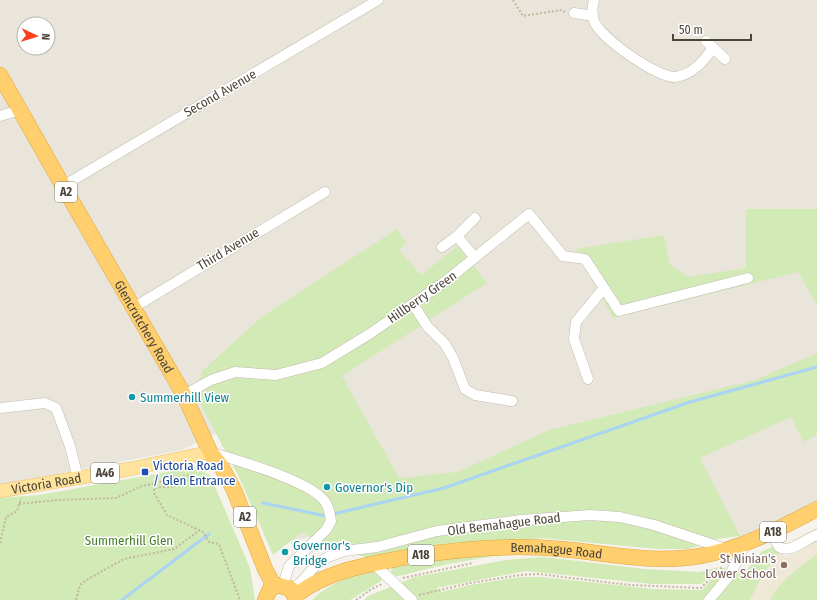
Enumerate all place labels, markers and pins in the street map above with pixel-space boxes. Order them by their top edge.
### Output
place label: Summerhill View [140,390,230,405]
marker: Summerhill View [127,392,137,402]
place label: Victoria Road / Glen Entrance [153,458,235,488]
marker: Victoria Road / Glen Entrance [140,467,150,477]
place label: Governor's Dip [335,480,413,495]
marker: Governor's Dip [322,482,332,492]
place label: Governor's Bridge [293,538,351,568]
marker: Governor's Bridge [280,547,290,557]
place label: St Ninian's Lower School [705,551,777,581]
marker: St Ninian's Lower School [779,560,789,570]

